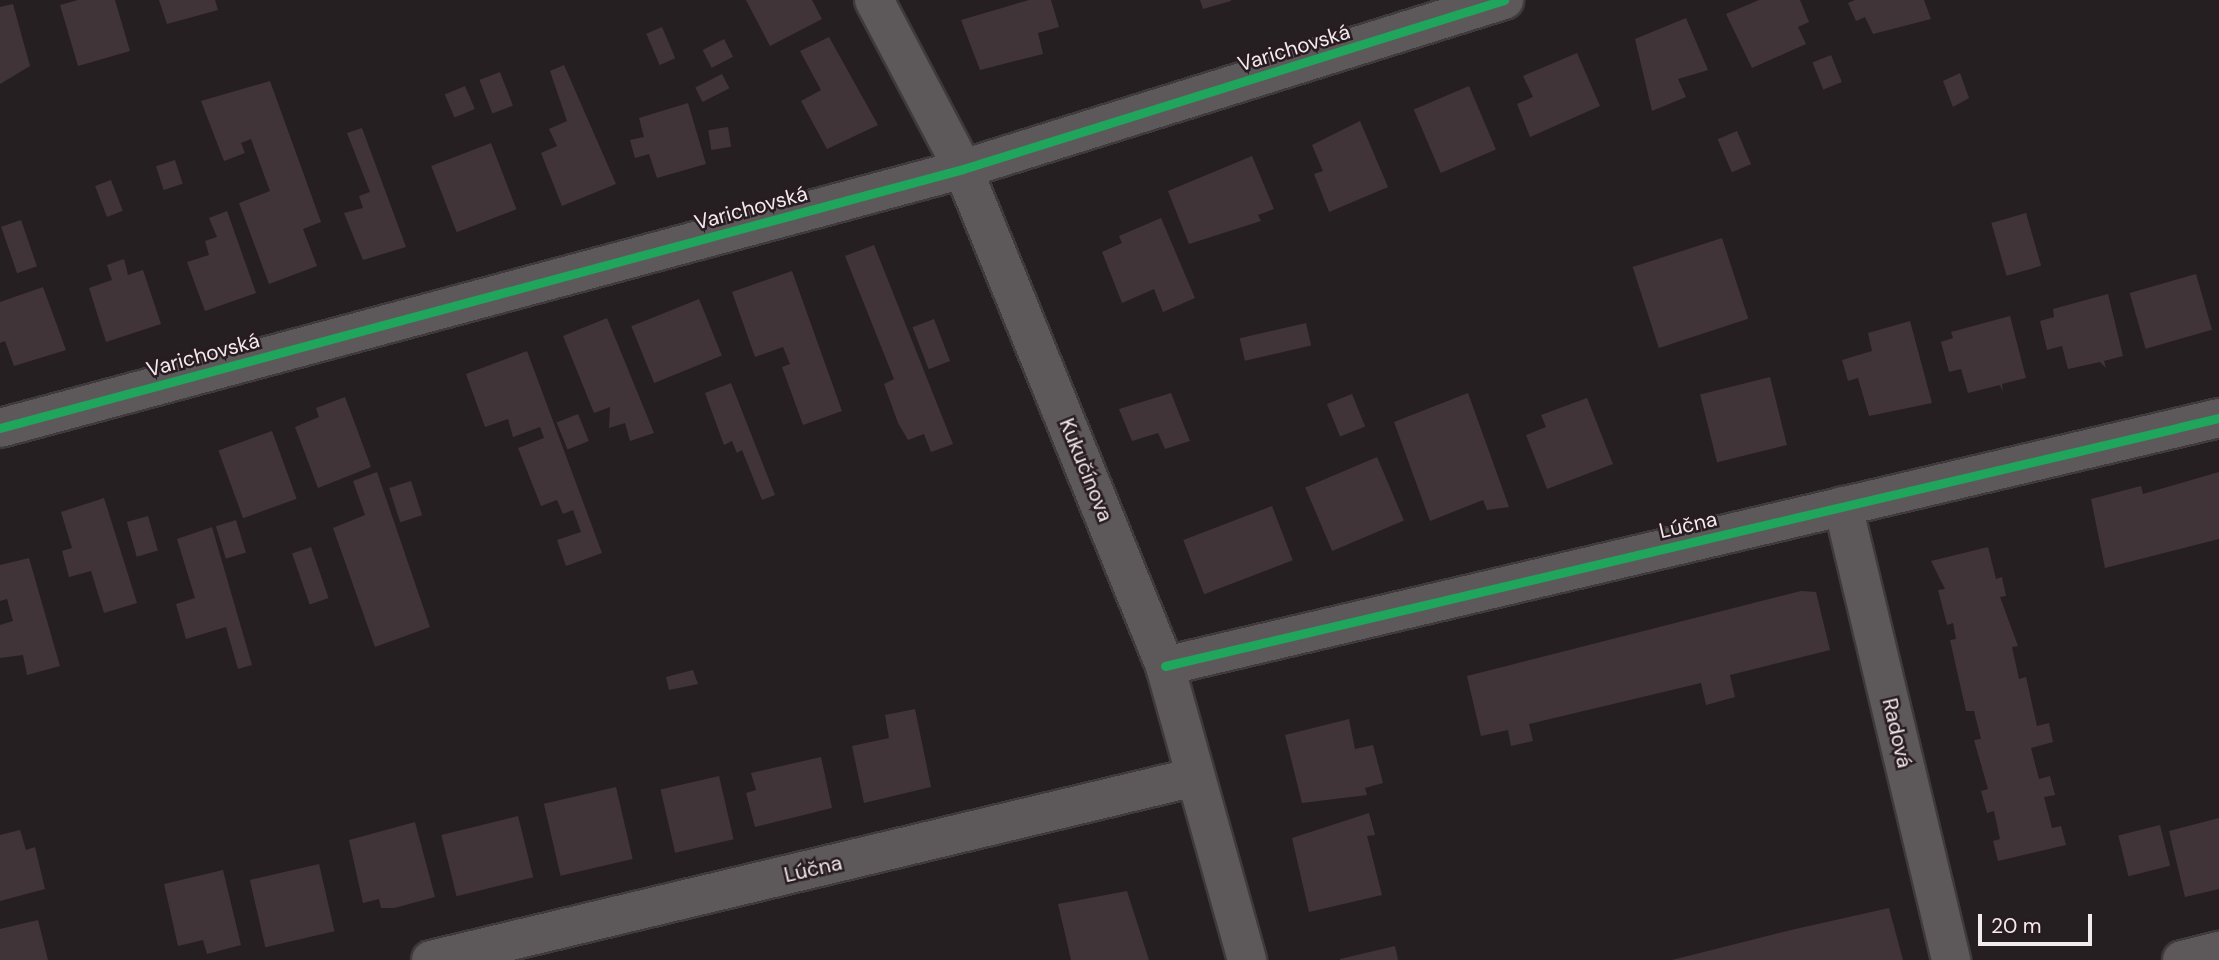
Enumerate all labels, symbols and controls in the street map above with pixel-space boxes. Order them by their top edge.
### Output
street label: Varichovská [1235,19,1353,77]
street label: Varichovská [692,181,810,235]
street label: Varichovská [144,328,262,382]
street label: Kukučínova [1054,415,1118,525]
street label: Lúčna [1657,506,1719,544]
street label: Radová [1877,696,1917,770]
street label: Lúčna [782,850,844,888]
scale bar [1981,900,2095,944]
text: 20 m [1991,912,2042,940]

